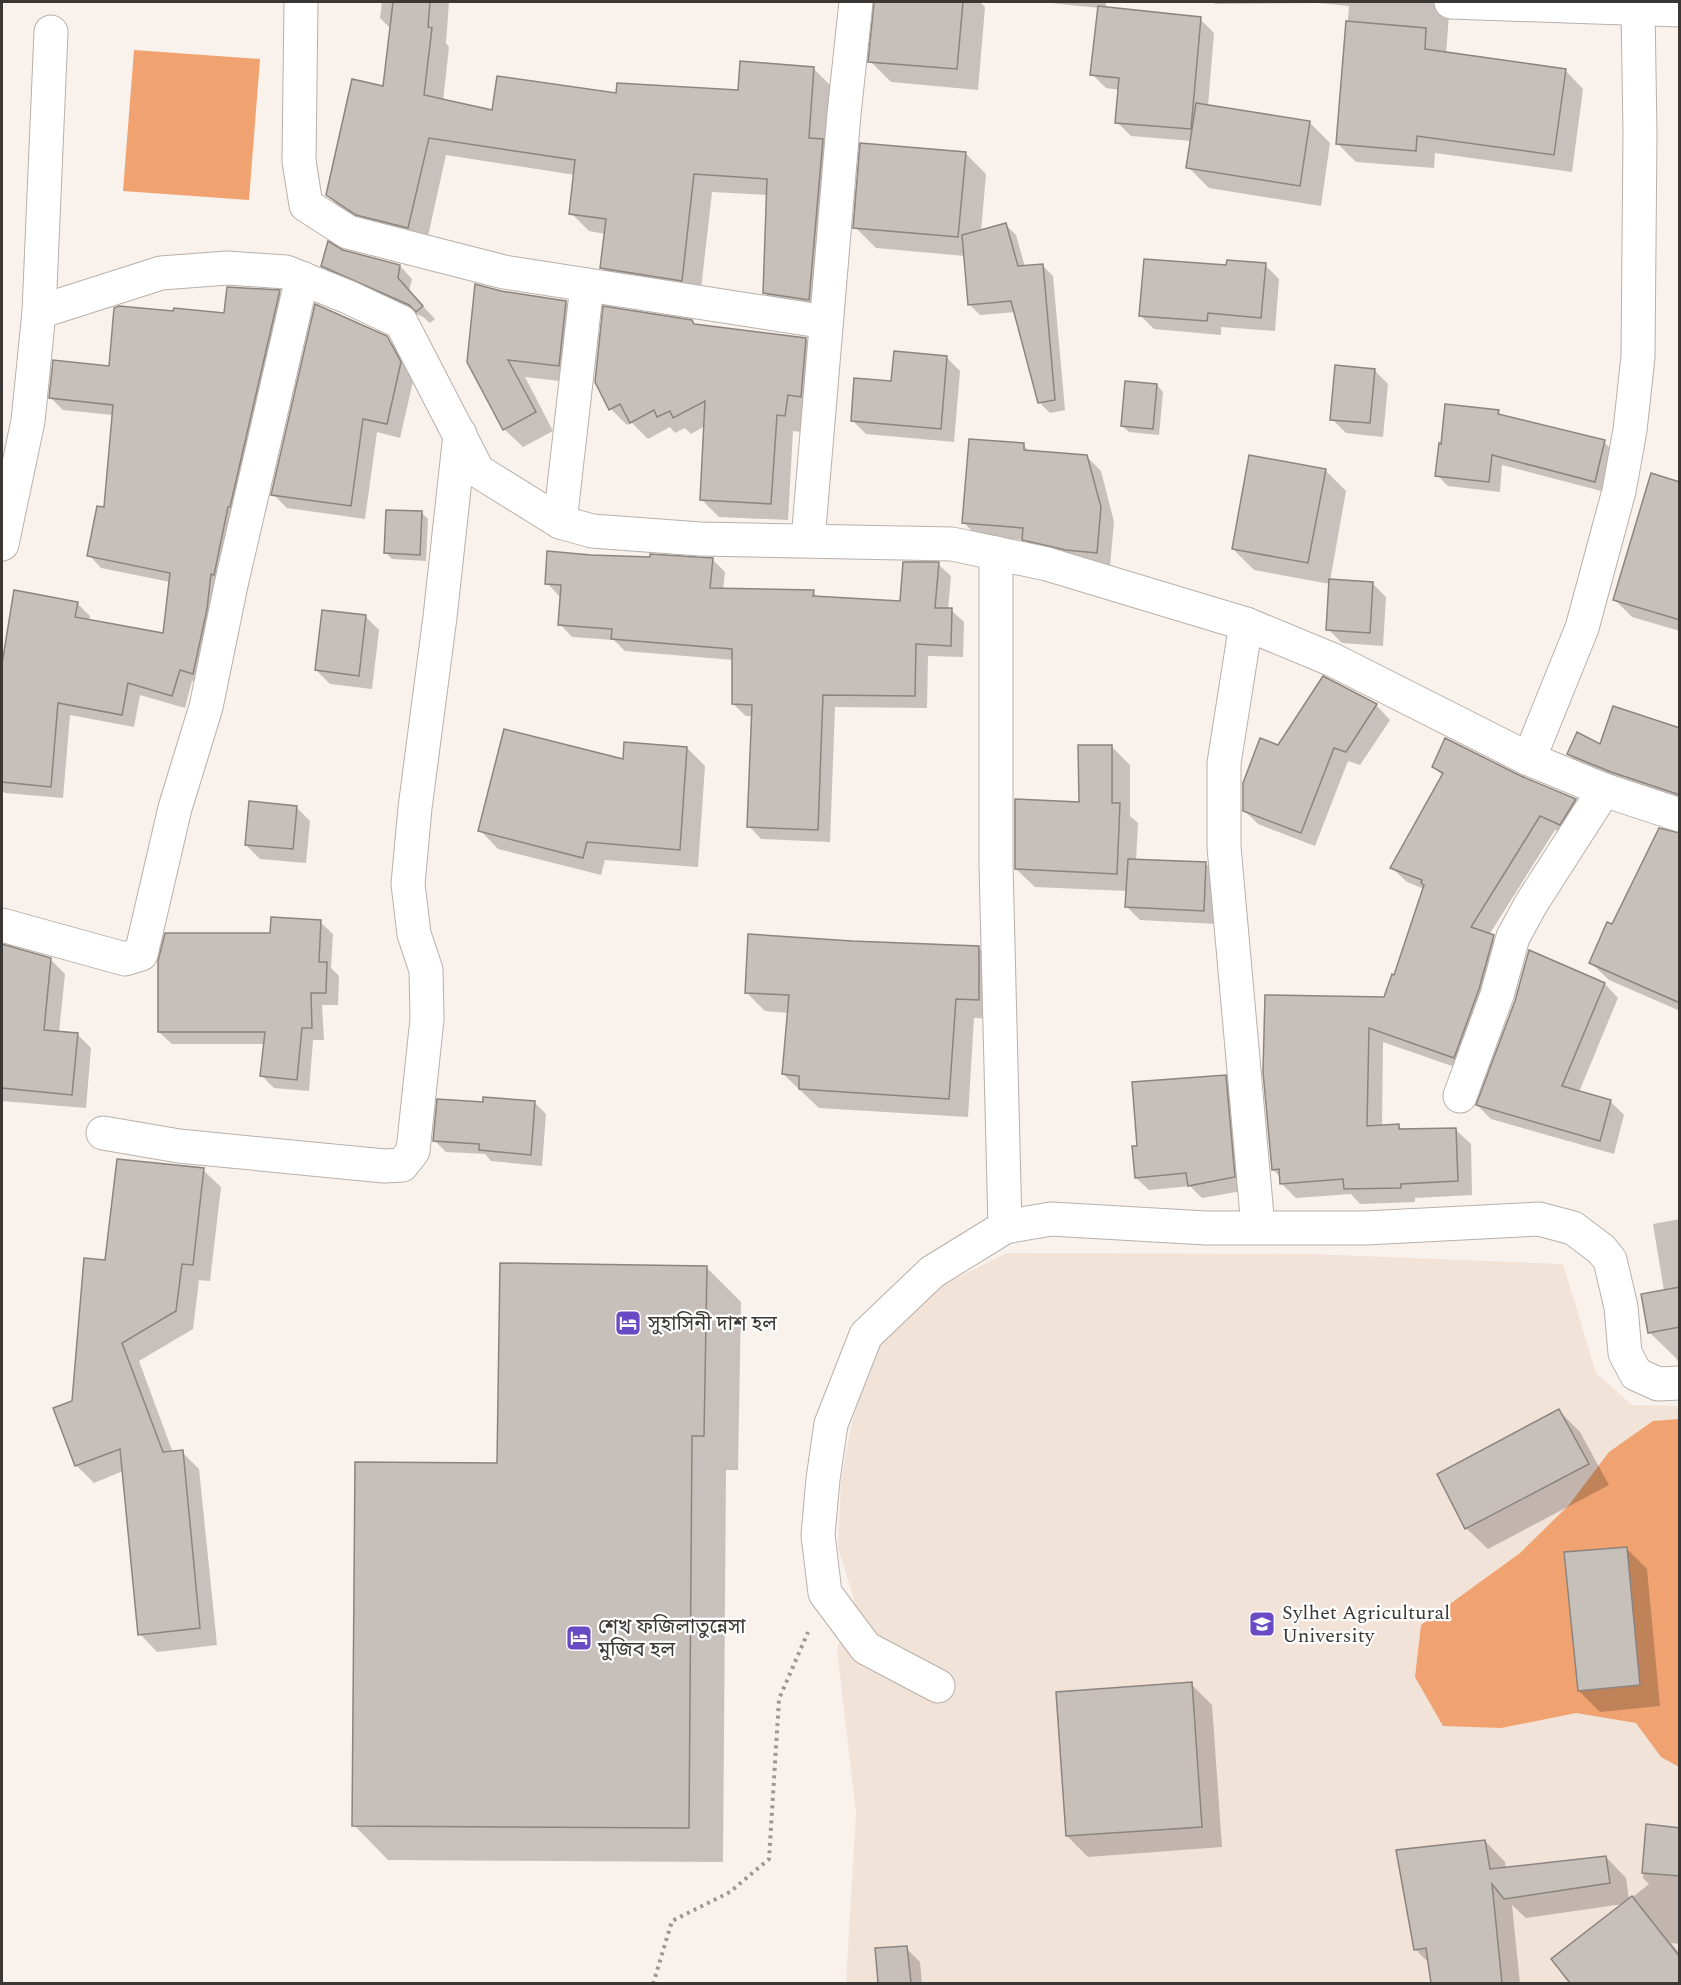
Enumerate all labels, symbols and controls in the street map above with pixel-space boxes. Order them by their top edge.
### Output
hotel icon: সুহাসিনী দাশ হল [613,1308,643,1338]
place label: সুহাসিনী দাশ হল [647,1309,777,1339]
place label: Sylhet Agricultural University [1282,1598,1450,1651]
school or university icon: Sylhet Agricultural University [1247,1609,1277,1639]
place label: শেখ ফজিলাতুন্নেসা মুজিব হল [597,1612,746,1665]
hotel icon: শেখ ফজিলাতুন্নেসা মুজিব হল [564,1623,594,1653]

